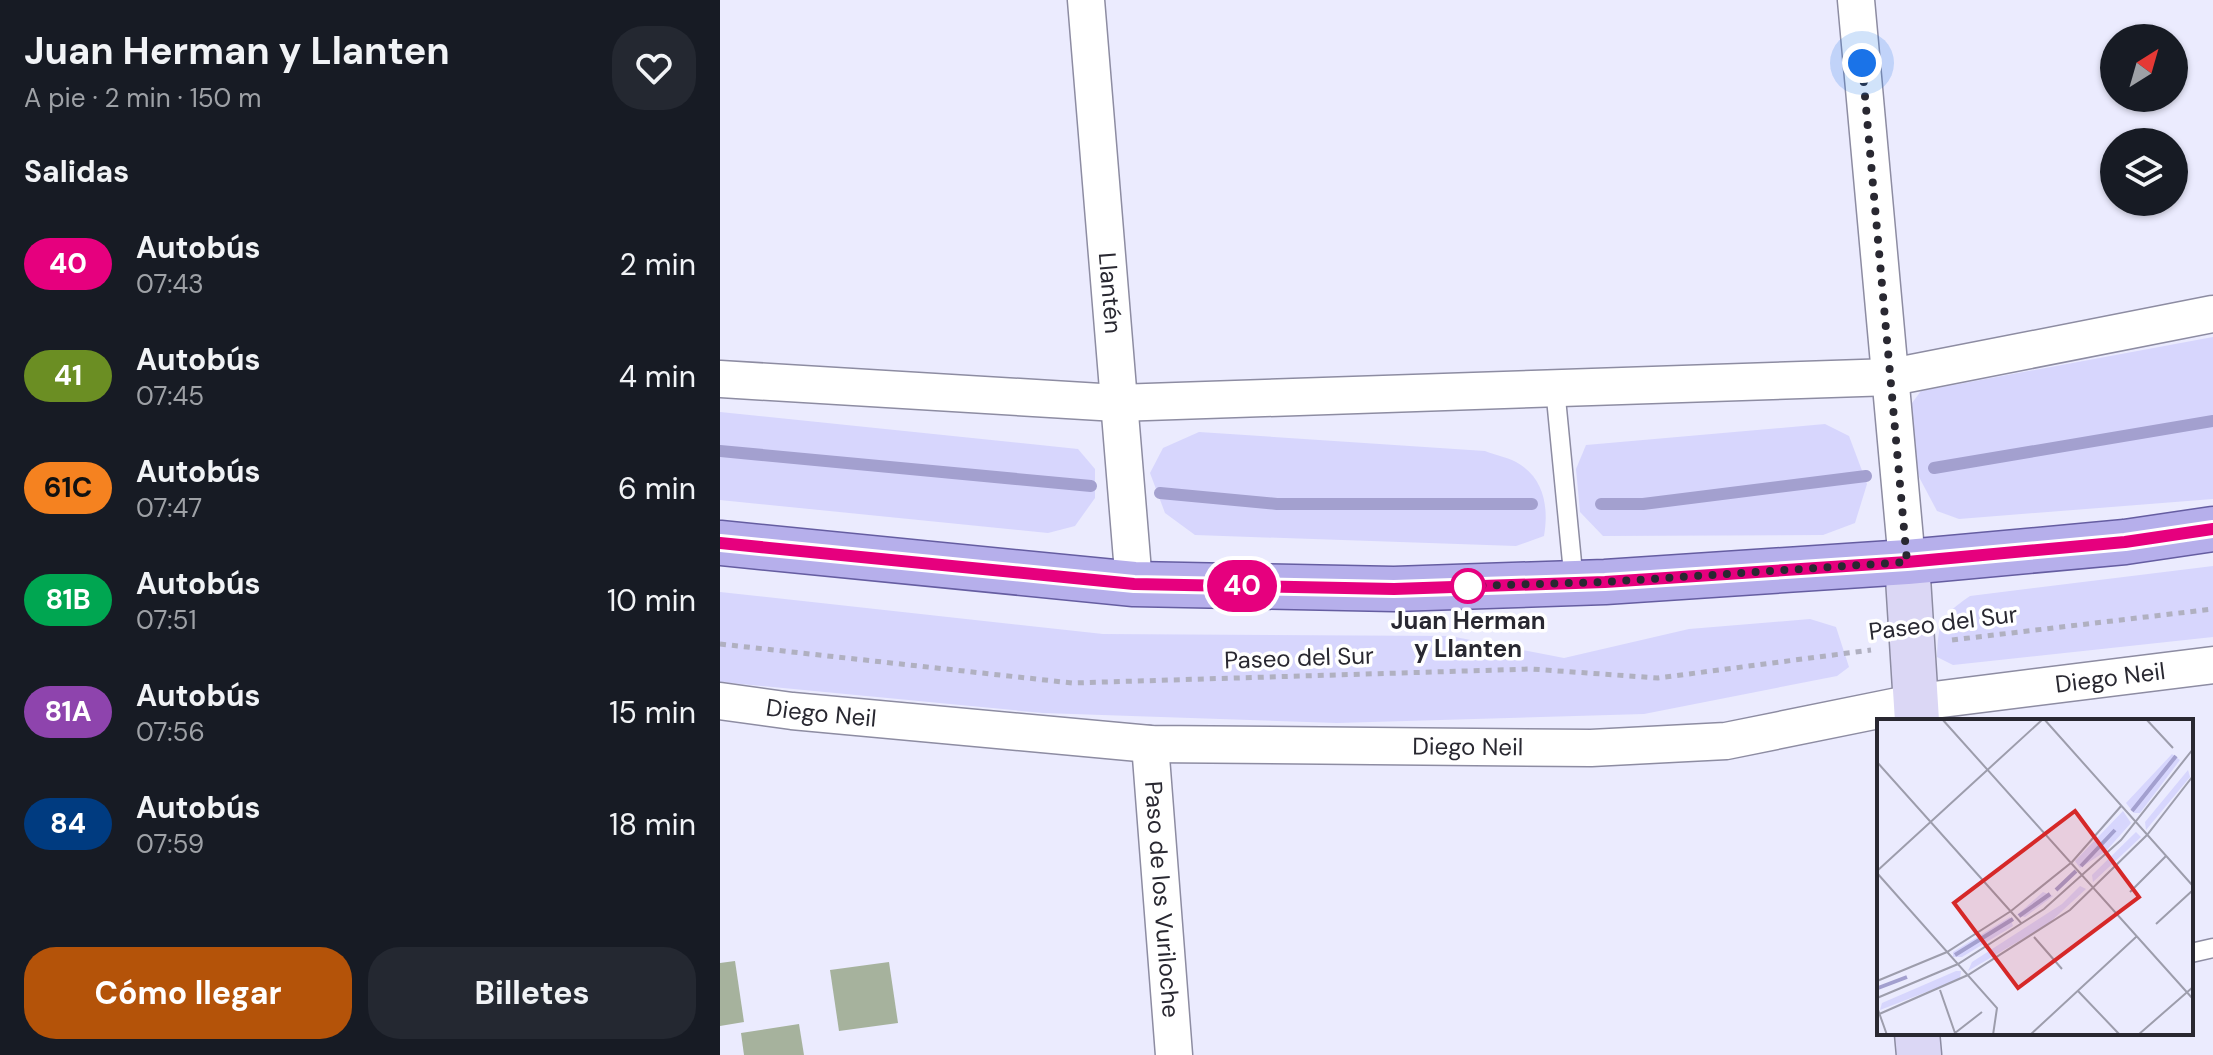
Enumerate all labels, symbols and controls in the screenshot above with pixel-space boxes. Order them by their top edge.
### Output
north arrow [2100,24,2188,112]
map controls [2100,24,2188,216]
text: Juan Herman y Llanten [24,26,450,76]
button: heart [612,26,696,110]
your location [1842,43,1882,83]
text: A pie · 2 min · 150 m [24,81,261,115]
button: layers [2100,128,2188,216]
text: Salidas [24,152,129,191]
text: Autobús [136,228,260,267]
text: 40 [49,245,87,282]
text: 2 min [620,245,696,284]
street label: Llantén [1092,251,1129,335]
text: 07:43 [136,267,204,301]
text: Autobús [136,340,260,379]
text: 41 [54,357,82,394]
text: 4 min [619,357,696,396]
text: 07:45 [136,379,204,413]
text: Autobús [136,452,260,491]
text: 61C [44,469,92,506]
text: 6 min [618,469,696,508]
text: 07:47 [136,491,202,525]
line badge: 40 [1206,560,1278,612]
text: Autobús [136,564,260,603]
text: 40 [1223,567,1261,604]
marker: Juan Herman y Llanten [1451,569,1485,603]
text: 81B [45,581,91,618]
text: 10 min [607,581,696,620]
street label: Paseo del Sur [1867,598,2019,647]
text: 07:51 [136,603,197,637]
place label: Juan Herman y Llanten [1390,605,1546,664]
street label: Paseo del Sur [1224,639,1374,676]
street label: Diego Neil [2053,655,2167,700]
text: Autobús [136,676,260,715]
street label: Diego Neil [764,692,878,734]
text: 81A [44,693,92,730]
text: 15 min [609,693,696,732]
text: 07:56 [136,715,205,749]
inset map [1877,719,2193,1035]
street label: Diego Neil [1412,730,1523,762]
street label: Paso de los Vuriloche [1138,780,1187,1019]
text: Autobús [136,788,260,827]
text: 84 [50,805,86,842]
text: 18 min [609,805,696,844]
text: 07:59 [136,827,204,861]
button: Cómo llegar [24,947,352,1039]
button: Billetes [368,947,696,1039]

